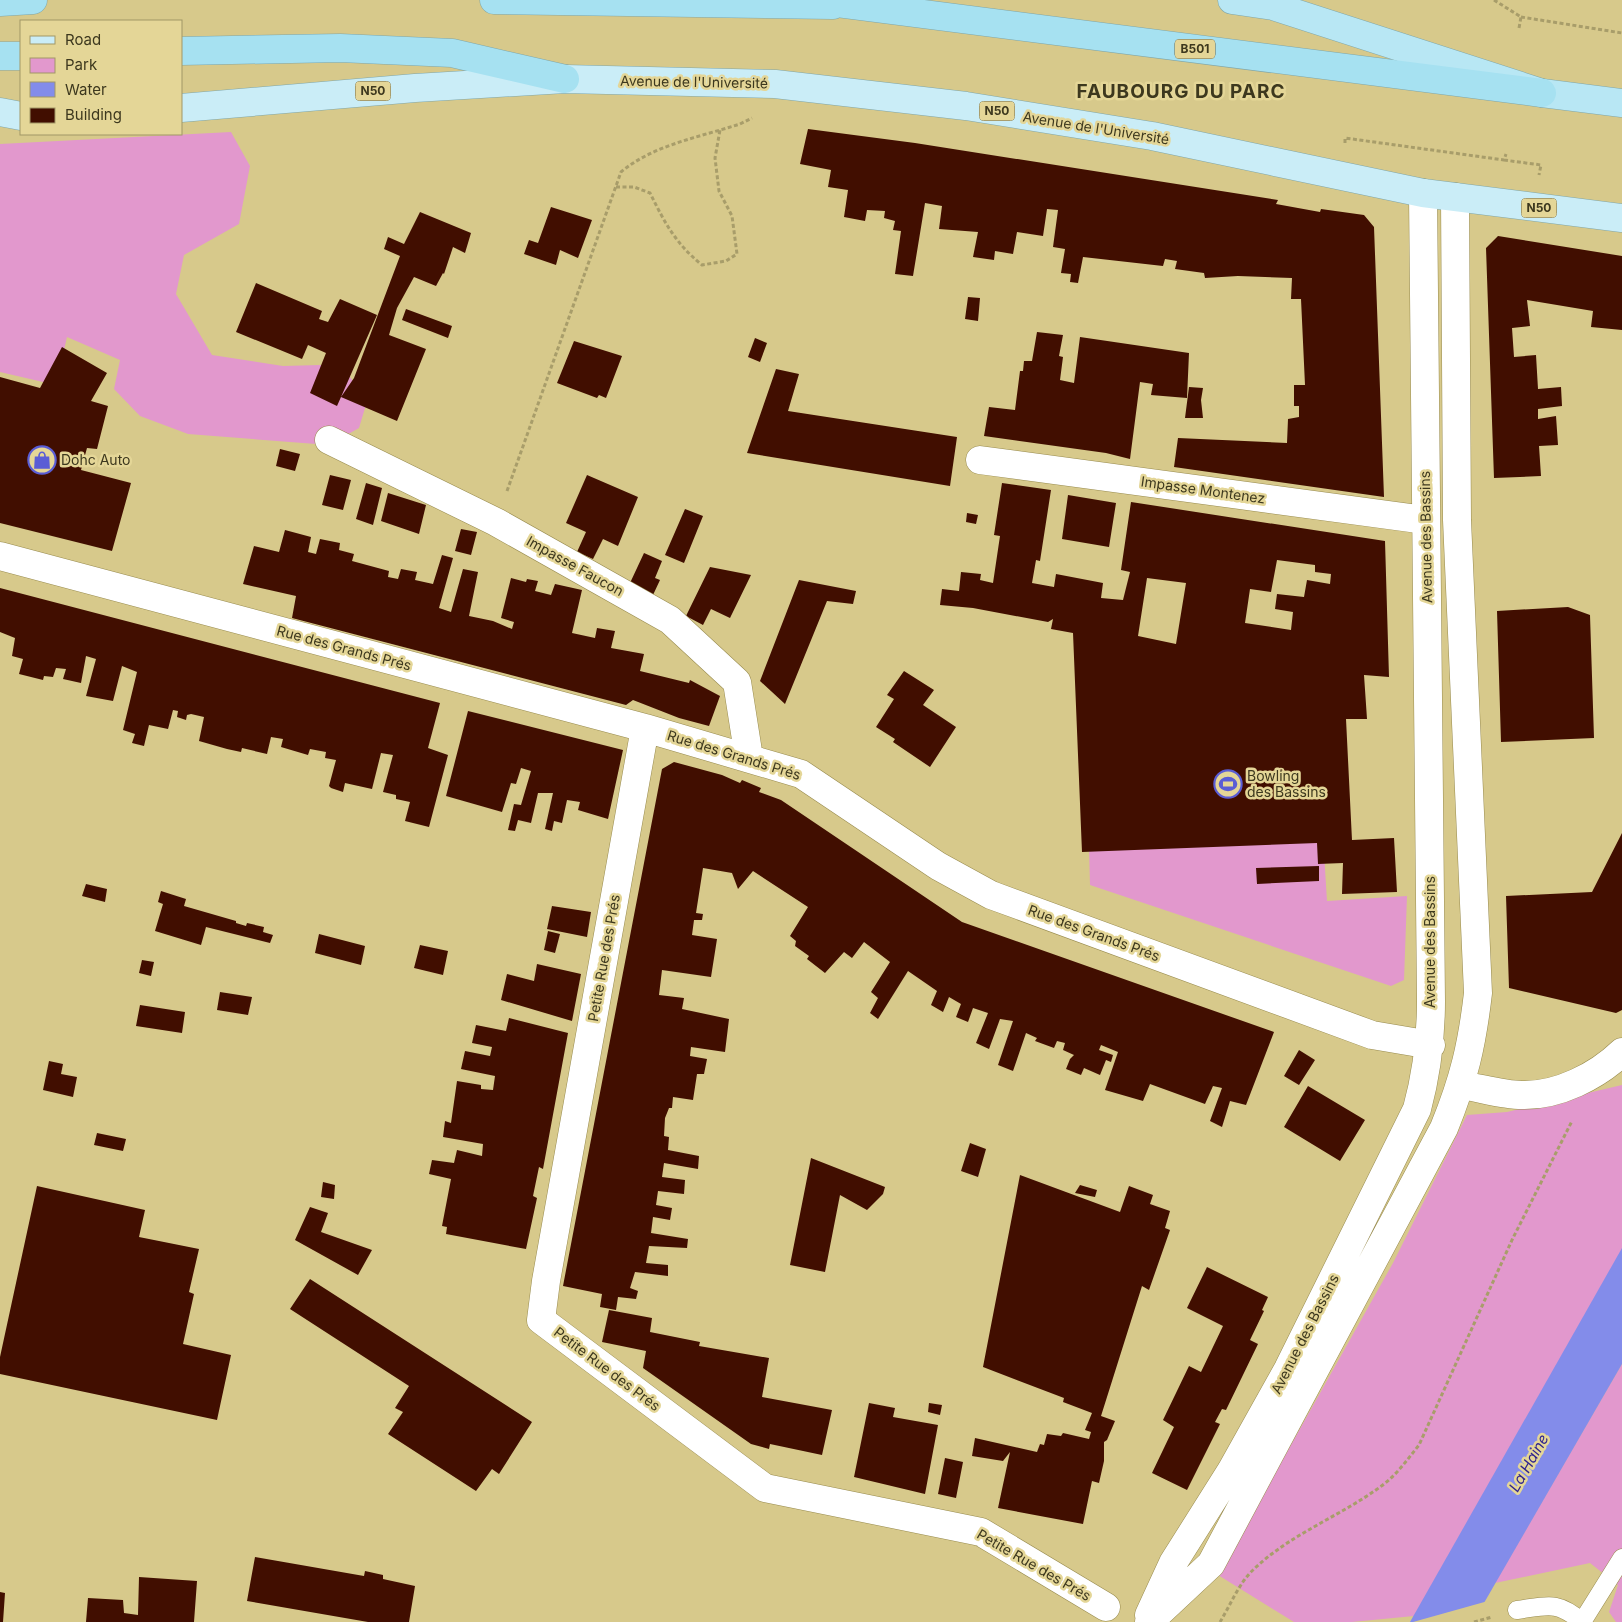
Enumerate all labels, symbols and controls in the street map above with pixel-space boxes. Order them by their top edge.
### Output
legend [20,20,182,135]
text: Road [65,30,101,49]
road number: B501 [1175,40,1215,59]
text: Park [65,55,98,74]
street label: Avenue de l'Université [620,72,768,91]
text: Water [65,80,107,99]
district label: FAUBOURG DU PARC [1076,80,1286,103]
road number: N50 [356,82,390,100]
road number: N50 [980,102,1014,120]
text: Building [65,105,122,124]
street label: Avenue de l'Université [1022,108,1170,147]
road number: N50 [1522,198,1556,218]
shop icon: Dohc Auto [27,445,57,475]
place label: Dohc Auto [61,451,131,468]
street label: Avenue des Bassins [1416,471,1435,603]
street label: Impasse Montenez [1140,472,1266,507]
street label: Impasse Faucon [524,532,627,599]
street label: Rue des Grands Prés [275,621,413,674]
street label: Rue des Grands Prés [665,726,803,783]
place label: Bowling des Bassins [1247,767,1326,800]
sports icon: Bowling des Bassins [1213,769,1243,799]
street label: Avenue des Bassins [1421,876,1438,1008]
street label: Petite Rue des Prés [584,893,623,1023]
street label: Rue des Grands Prés [1026,901,1162,964]
street label: Avenue des Bassins [1267,1271,1342,1396]
street label: Petite Rue des Prés [551,1323,664,1414]
water label: La Haine [1504,1431,1553,1495]
street label: Petite Rue des Prés [974,1525,1094,1604]

